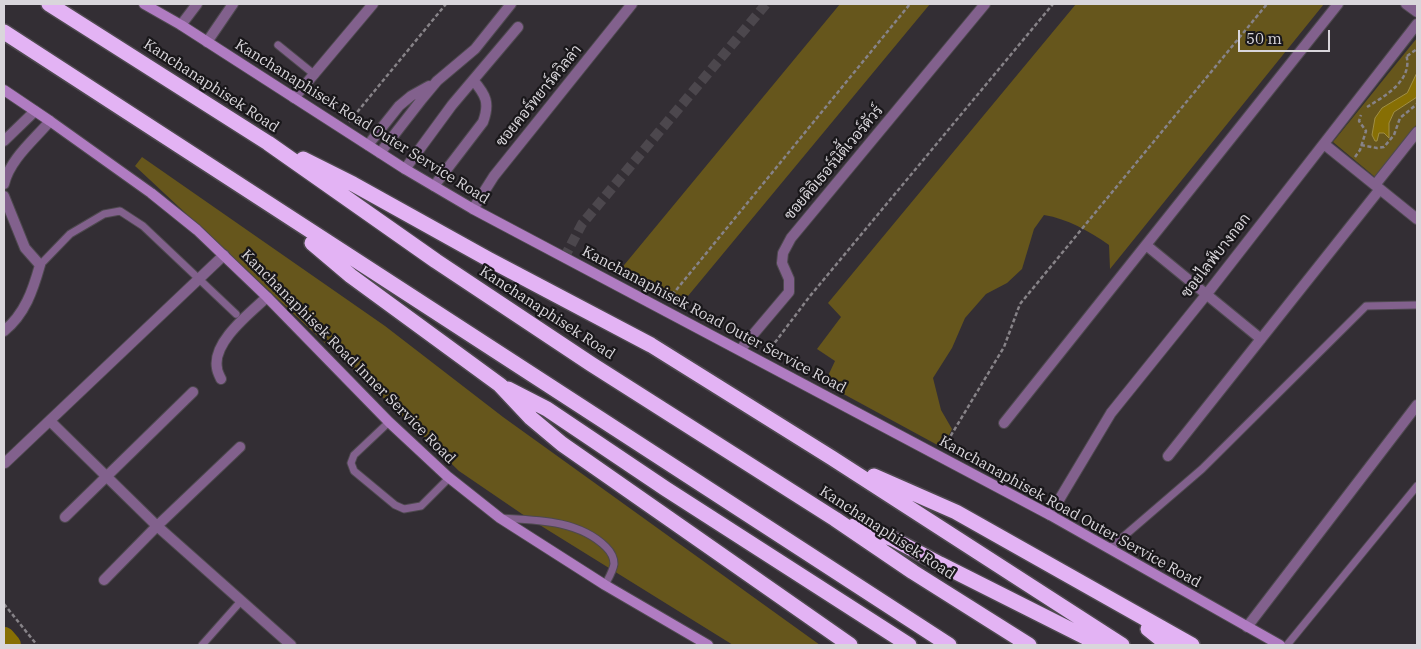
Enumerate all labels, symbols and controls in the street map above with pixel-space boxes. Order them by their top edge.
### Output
scale bar [1241,20,1334,52]
text: 50 m [1246,29,1282,48]
street label: Kanchanaphisek Road [140,35,282,137]
street label: Kanchanaphisek Road Outer Service Road [232,36,492,208]
street label: ซอยคอร์ทยาร์ดวิลล่า [492,41,586,151]
street label: ซอยดิอิเธอร์นิตี้เวอร์ดัวร์ [781,102,887,224]
street label: ซอยไลฟ์บางกอก [1178,210,1254,302]
street label: Kanchanaphisek Road Outer Service Road [579,242,849,398]
street label: Kanchanaphisek Road Inner Service Road [237,246,459,468]
street label: Kanchanaphisek Road [476,262,618,364]
street label: Kanchanaphisek Road Outer Service Road [936,432,1204,592]
street label: Kanchanaphisek Road [816,482,958,584]

